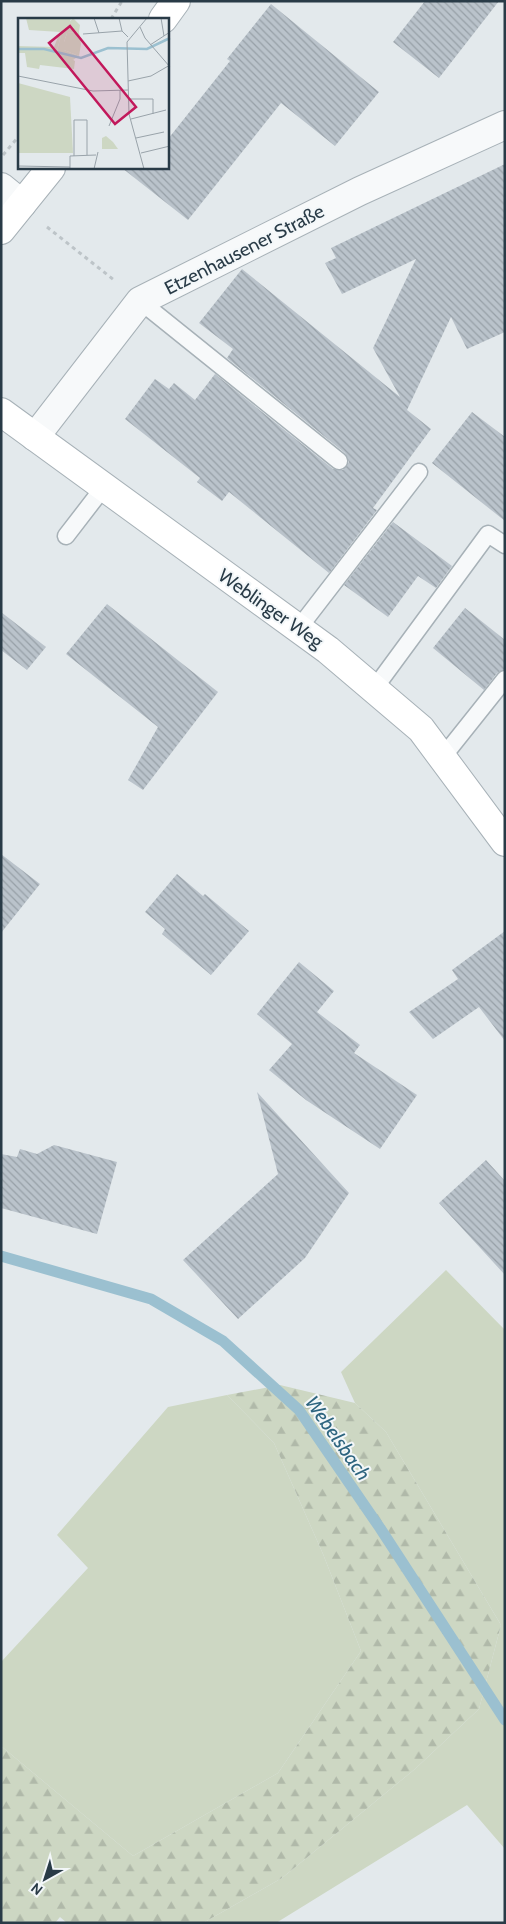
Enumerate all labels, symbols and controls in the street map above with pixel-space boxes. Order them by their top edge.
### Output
inset map [18,18,169,169]
street label: Etzenhausener Straße [161,199,328,300]
street label: Weblinger Weg [214,564,328,653]
water label: Webelsbach [300,1391,376,1485]
north arrow [20,1854,70,1904]
text: N [27,1879,46,1899]

